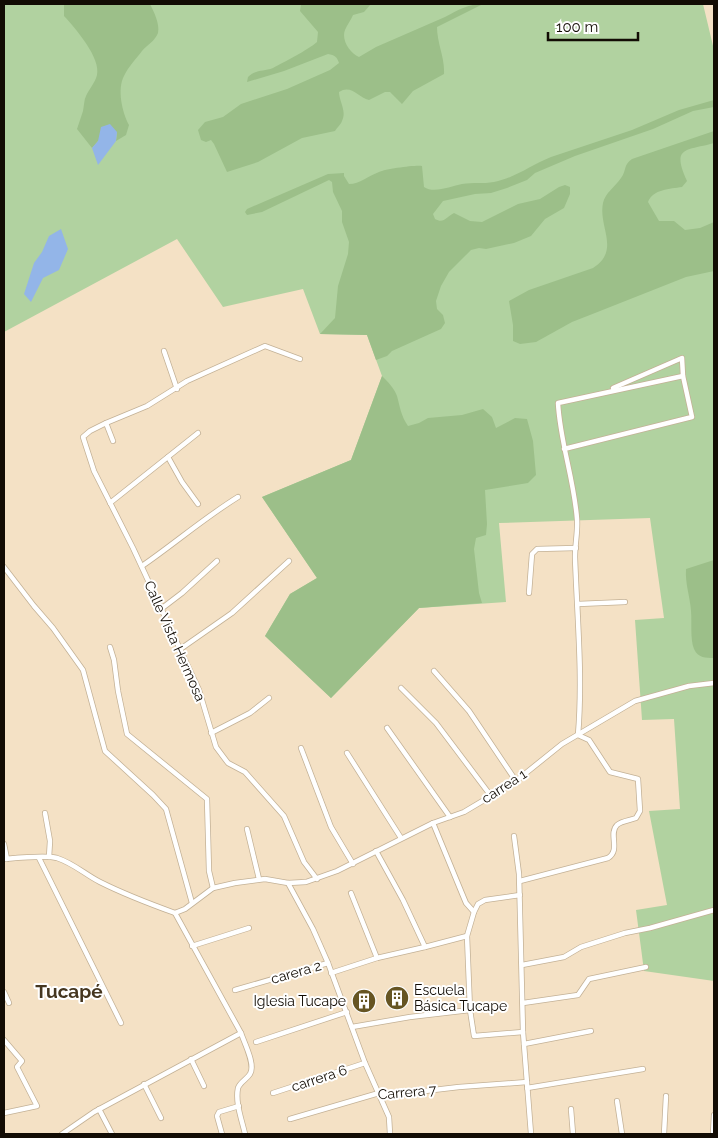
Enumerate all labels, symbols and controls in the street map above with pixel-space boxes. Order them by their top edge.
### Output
scale bar [548,10,638,42]
text: 100 m [556,18,598,36]
street label: Calle Vista Hermosa [141,578,209,704]
street label: carrea 1 [479,766,529,806]
street label: carera 2 [269,957,323,987]
district label: Tucapé [35,980,103,1002]
place label: Escuela Básica Tucape [414,982,507,1014]
building icon: Escuela Básica Tucape [384,985,410,1011]
building icon: Iglesia Tucape [351,988,377,1014]
place label: Iglesia Tucape [253,993,346,1009]
street label: carrera 6 [289,1061,349,1095]
street label: Carrera 7 [377,1081,437,1103]

